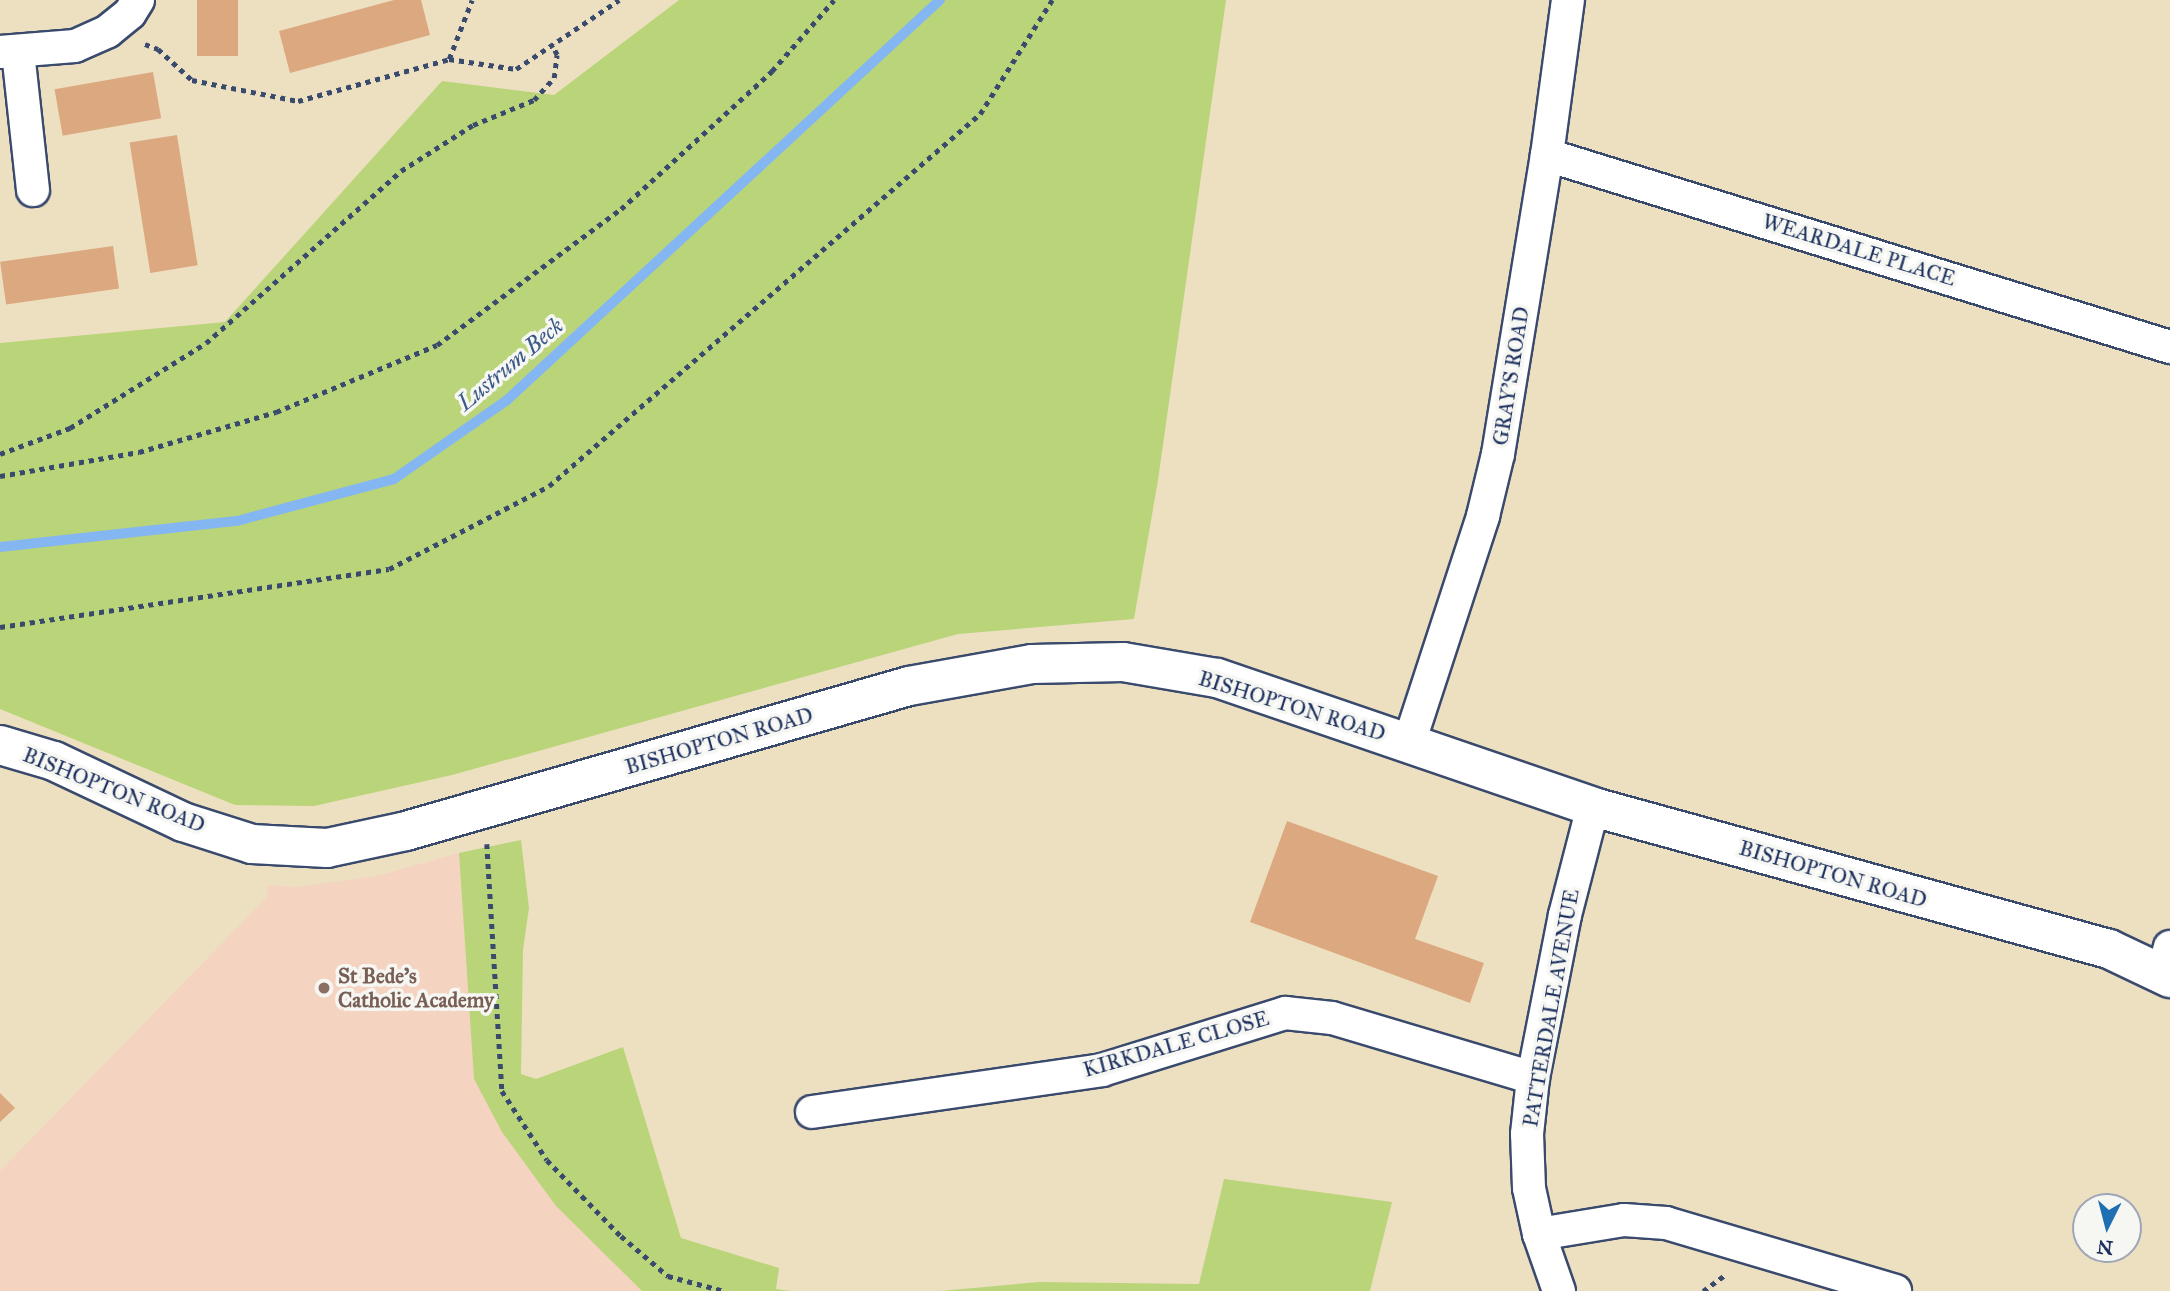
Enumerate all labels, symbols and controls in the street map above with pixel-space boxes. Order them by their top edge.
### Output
street label: WEARDALE PLACE [1759,209,1959,291]
street label: GRAY'S ROAD [1488,305,1534,447]
water label: Lustrum Beck [451,312,569,416]
street label: BISHOPTON ROAD [1196,666,1388,746]
street label: BISHOPTON ROAD [622,702,816,780]
street label: BISHOPTON ROAD [19,742,209,838]
street label: BISHOPTON ROAD [1736,835,1930,913]
street label: PATTERDALE AVENUE [1518,887,1584,1129]
place label: St Bede's Catholic Academy [338,963,494,1013]
marker: St Bede's Catholic Academy [316,980,332,996]
street label: KIRKDALE CLOSE [1080,1005,1272,1083]
north arrow [2072,1193,2142,1263]
text: N [2096,1235,2114,1260]

